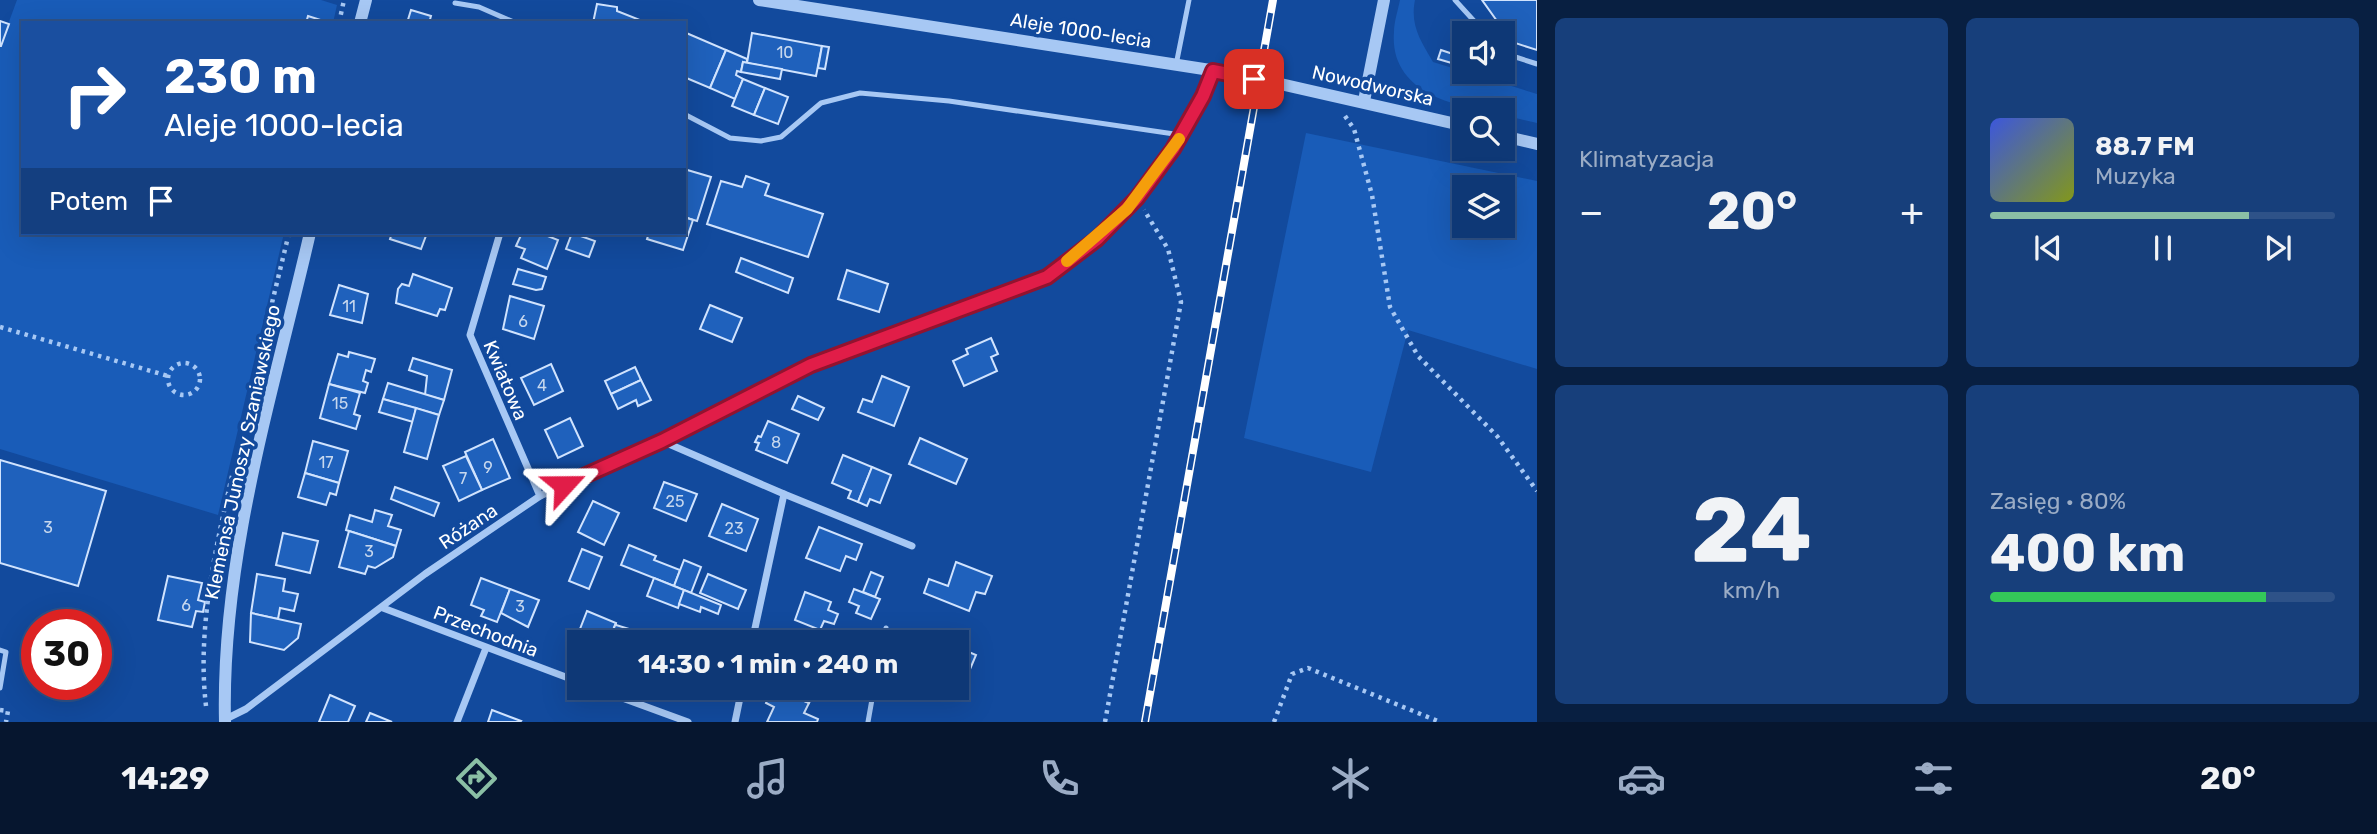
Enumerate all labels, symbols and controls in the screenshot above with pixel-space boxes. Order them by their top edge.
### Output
street label: Aleje 1000-lecia [1009,8,1153,53]
map controls [1452,21,1515,238]
button: sound [1452,21,1515,84]
house number: 10 [776,43,794,62]
text: 230 m [164,47,317,105]
icon: right [49,49,140,140]
pin [1224,49,1284,109]
icon: arrive [1235,60,1273,98]
street label: Nowodworska [1310,60,1436,111]
button: search [1452,98,1515,161]
text: Aleje 1000-lecia [164,106,404,144]
text: 88.7 FM [2095,131,2195,162]
text: Klimatyzacja [1579,145,1714,173]
text: Muzyka [2095,162,2176,190]
button: layers [1452,175,1515,238]
text: 20° [1707,180,1797,242]
icon: arrive [142,182,180,220]
text: Potem [49,186,128,217]
text: − [1579,189,1604,235]
text: + [1900,189,1924,235]
icon: previous [2029,229,2067,267]
icon: pause [2144,229,2182,267]
icon: next [2259,229,2297,267]
house number: 11 [342,297,356,316]
street label: Klemensa Junoszy Szaniawskiego [200,303,285,602]
house number: 6 [518,312,528,331]
street label: Kwiatowa [478,337,533,424]
house number: 4 [537,376,547,395]
house number: 15 [332,394,348,413]
house number: 8 [771,433,781,452]
position arrow [527,448,601,522]
house number: 17 [318,453,334,472]
house number: 9 [483,458,493,477]
house number: 7 [459,469,467,488]
text: 24 [1691,476,1812,584]
text: Zasięg · 80% [1990,487,2126,515]
house number: 25 [666,492,684,511]
street label: Różana [435,499,502,554]
house number: 3 [43,518,53,537]
house number: 23 [724,519,744,538]
text: 400 km [1990,522,2185,584]
house number: 3 [364,542,374,561]
text: km/h [1723,576,1780,604]
house number: 6 [181,596,191,615]
house number: 3 [515,597,525,616]
street label: Przechodnia [430,601,542,662]
speed limit sign: 30 [21,609,112,700]
text: 14:30 · 1 min · 240 m [638,649,898,680]
icon: directions [452,754,501,803]
icon: music [743,754,792,803]
icon: phone [1035,754,1084,803]
icon: climate [1326,754,1375,803]
icon: car [1617,754,1666,803]
icon: filters [1909,754,1958,803]
text: 14:29 [121,759,210,797]
text: 20° [2200,759,2256,797]

